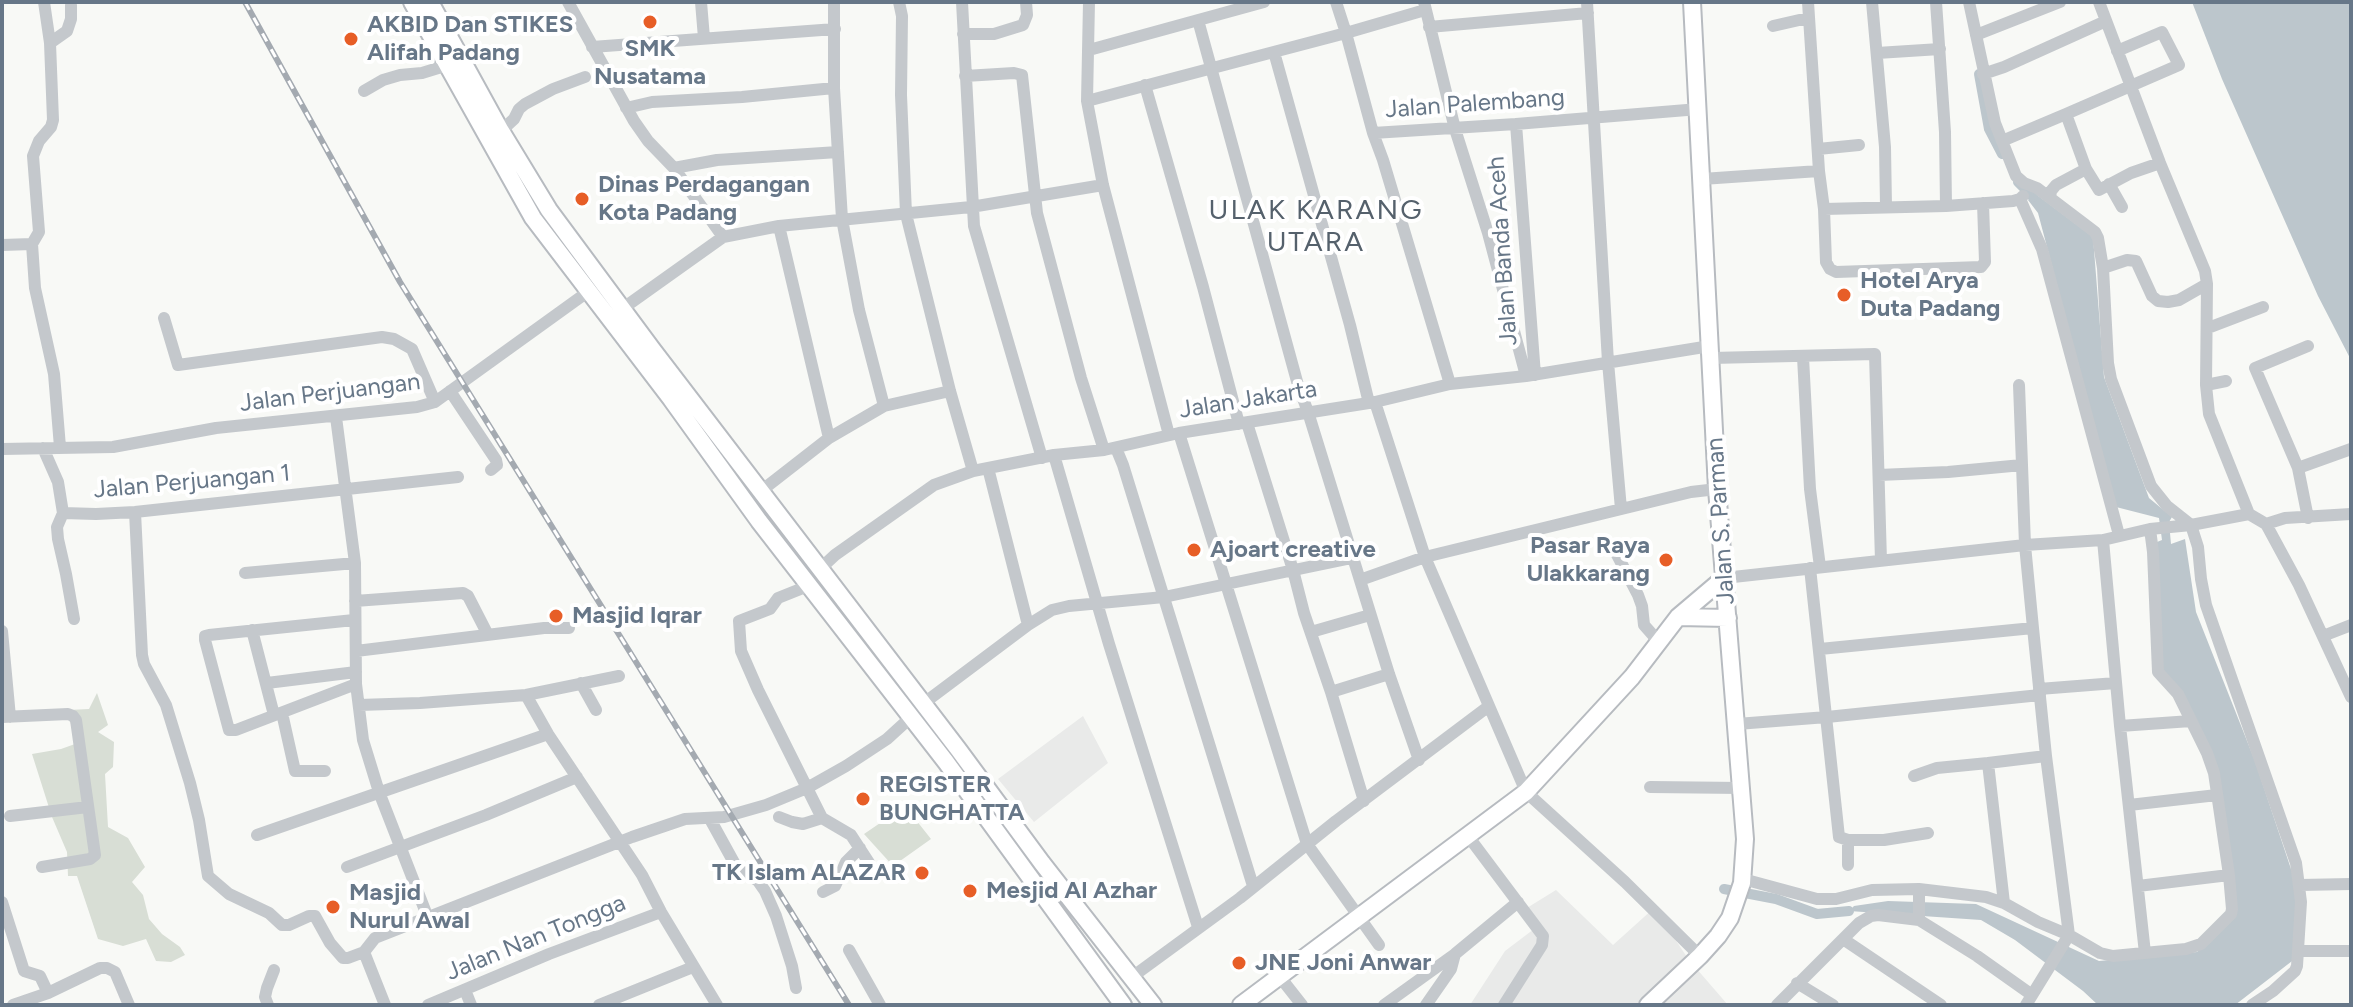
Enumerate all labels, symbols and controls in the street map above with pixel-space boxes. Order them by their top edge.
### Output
place label: AKBID Dan STIKES Alifah Padang [367,11,573,67]
marker: SMK Nusatama [641,13,659,31]
marker: AKBID Dan STIKES Alifah Padang [342,30,360,48]
place label: SMK Nusatama [594,35,706,91]
street label: Jalan Palembang [1384,83,1566,125]
street label: Jalan Banda Aceh [1482,155,1524,347]
place label: Dinas Perdagangan Kota Padang [598,171,810,227]
marker: Dinas Perdagangan Kota Padang [573,190,591,208]
district label: ULAK KARANG UTARA [1209,194,1423,260]
place label: Hotel Arya Duta Padang [1860,267,2001,323]
marker: Hotel Arya Duta Padang [1835,286,1853,304]
street label: Jalan Perjuangan [238,368,422,418]
street label: Jalan Jakarta [1177,375,1319,425]
street label: Jalan S. Parman [1701,437,1741,605]
street label: Jalan Perjuangan 1 [92,459,292,505]
place label: Pasar Raya Ulakkarang [1526,532,1650,588]
place label: Ajoart creative [1210,536,1376,564]
marker: Ajoart creative [1185,541,1203,559]
marker: Pasar Raya Ulakkarang [1657,551,1675,569]
place label: Masjid Iqrar [572,602,702,630]
marker: Masjid Iqrar [547,607,565,625]
place label: REGISTER BUNGHATTA [879,771,1025,827]
marker: REGISTER BUNGHATTA [854,790,872,808]
place label: TK Islam ALAZAR [712,859,906,887]
marker: TK Islam ALAZAR [913,864,931,882]
place label: Mesjid Al Azhar [986,877,1157,905]
place label: Masjid Nurul Awal [349,879,470,935]
marker: Mesjid Al Azhar [961,882,979,900]
street label: Jalan Nan Tongga [442,889,630,987]
marker: Masjid Nurul Awal [324,898,342,916]
place label: JNE Joni Anwar [1255,949,1431,977]
marker: JNE Joni Anwar [1230,954,1248,972]

